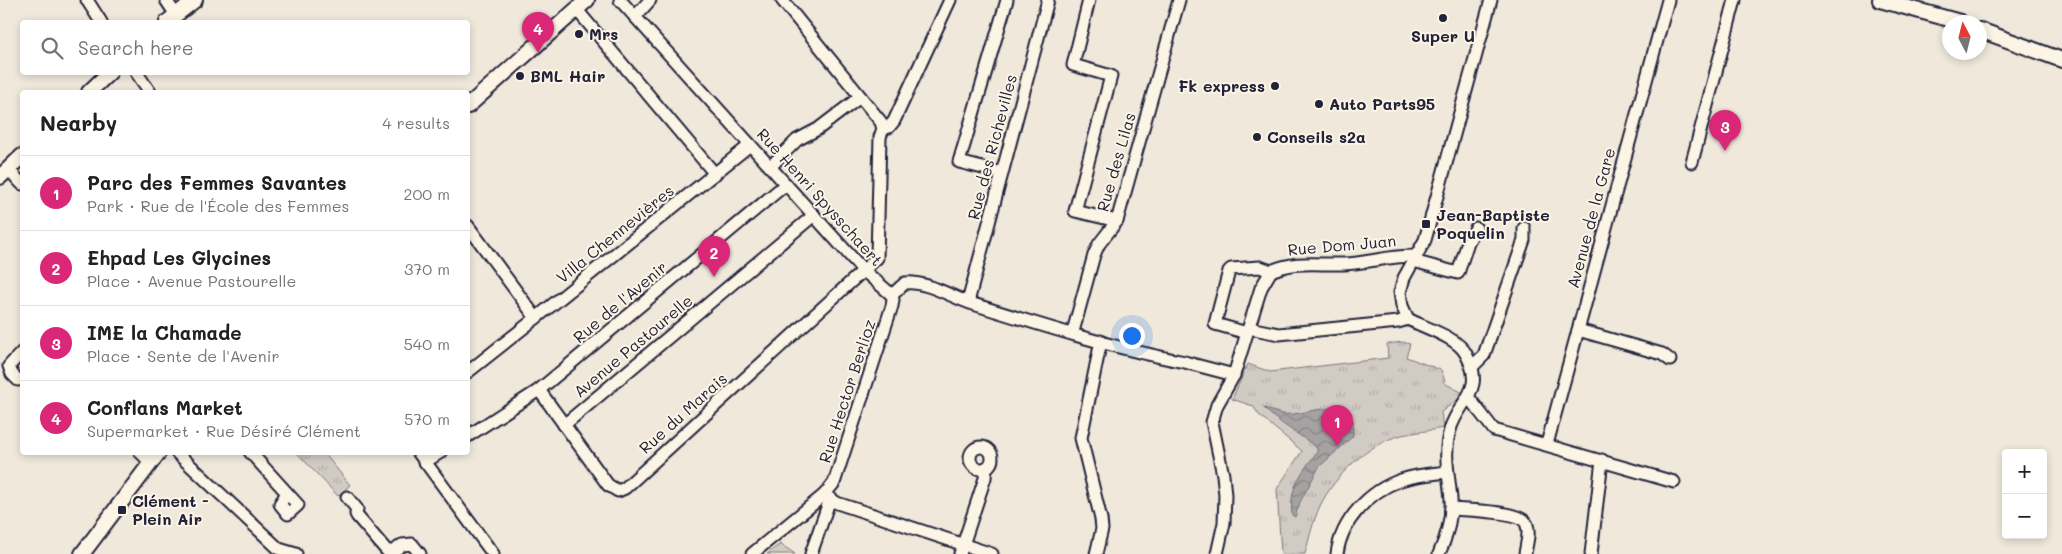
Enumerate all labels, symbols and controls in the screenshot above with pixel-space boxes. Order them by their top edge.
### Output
pin: 4 [522,12,554,53]
marker: Super U [1437,12,1449,24]
north arrow [1942,15,1987,60]
search box [20,20,470,75]
place label: Mrs [589,23,618,44]
place label: Super U [1411,25,1475,46]
marker: Mrs [573,28,585,40]
icon: search [38,34,66,62]
text: Search here [78,35,194,60]
place label: BML Hair [530,65,605,86]
marker: BML Hair [514,70,526,82]
street label: Rue des Richevilles [962,72,1021,222]
place label: Fk express [1178,75,1265,96]
marker: Fk express [1269,80,1281,92]
place label: Auto Parts95 [1329,93,1435,114]
marker: Auto Parts95 [1313,98,1325,110]
text: Nearby [40,109,117,136]
street label: Rue des Lilas [1091,110,1140,214]
pin: 3 [1709,110,1741,151]
text: 4 results [382,112,450,133]
street label: Rue Henri Spysschaert [753,123,888,270]
place label: Conseils s2a [1267,126,1366,147]
marker: Conseils s2a [1251,131,1263,143]
street label: Avenue de la Gare [1562,145,1619,290]
text: Parc des Femmes Savantes [87,170,347,195]
street label: Villa Chennevières [552,180,678,287]
text: 1 [52,183,60,204]
text: 200 m [403,183,450,204]
text: Park · Rue de l'École des Femmes [87,195,349,216]
place label: Jean-Baptiste Poquelin [1436,204,1550,243]
marker: Jean-Baptiste Poquelin [1420,218,1432,230]
street label: Rue Dom Juan [1287,229,1397,260]
pin: 2 [698,236,730,277]
text: Ehpad Les Glycines [87,245,271,270]
street label: Rue de l'Avenir [568,256,671,347]
text: 2 [52,258,60,279]
text: 370 m [404,258,450,279]
text: Place · Avenue Pastourelle [87,270,296,291]
street label: Avenue Pastourelle [569,290,697,402]
street label: Rue Hector Berlioz [813,316,880,465]
text: IME la Chamade [87,320,242,345]
your location [1119,323,1145,349]
text: 3 [51,333,61,354]
text: 540 m [404,333,450,354]
text: Place · Sente de l'Avenir [87,345,279,366]
street label: Rue du Marais [634,368,731,458]
text: Conflans Market [87,395,243,420]
pin: 1 [1321,405,1353,446]
text: 4 [51,408,61,429]
text: 570 m [404,408,450,429]
text: Supermarket · Rue Désiré Clément [87,420,361,441]
map controls [2002,449,2047,539]
button: + [2002,449,2047,494]
place label: Clément - Plein Air [132,490,209,529]
button: − [2002,494,2047,539]
marker: Clément - Plein Air [116,504,128,516]

